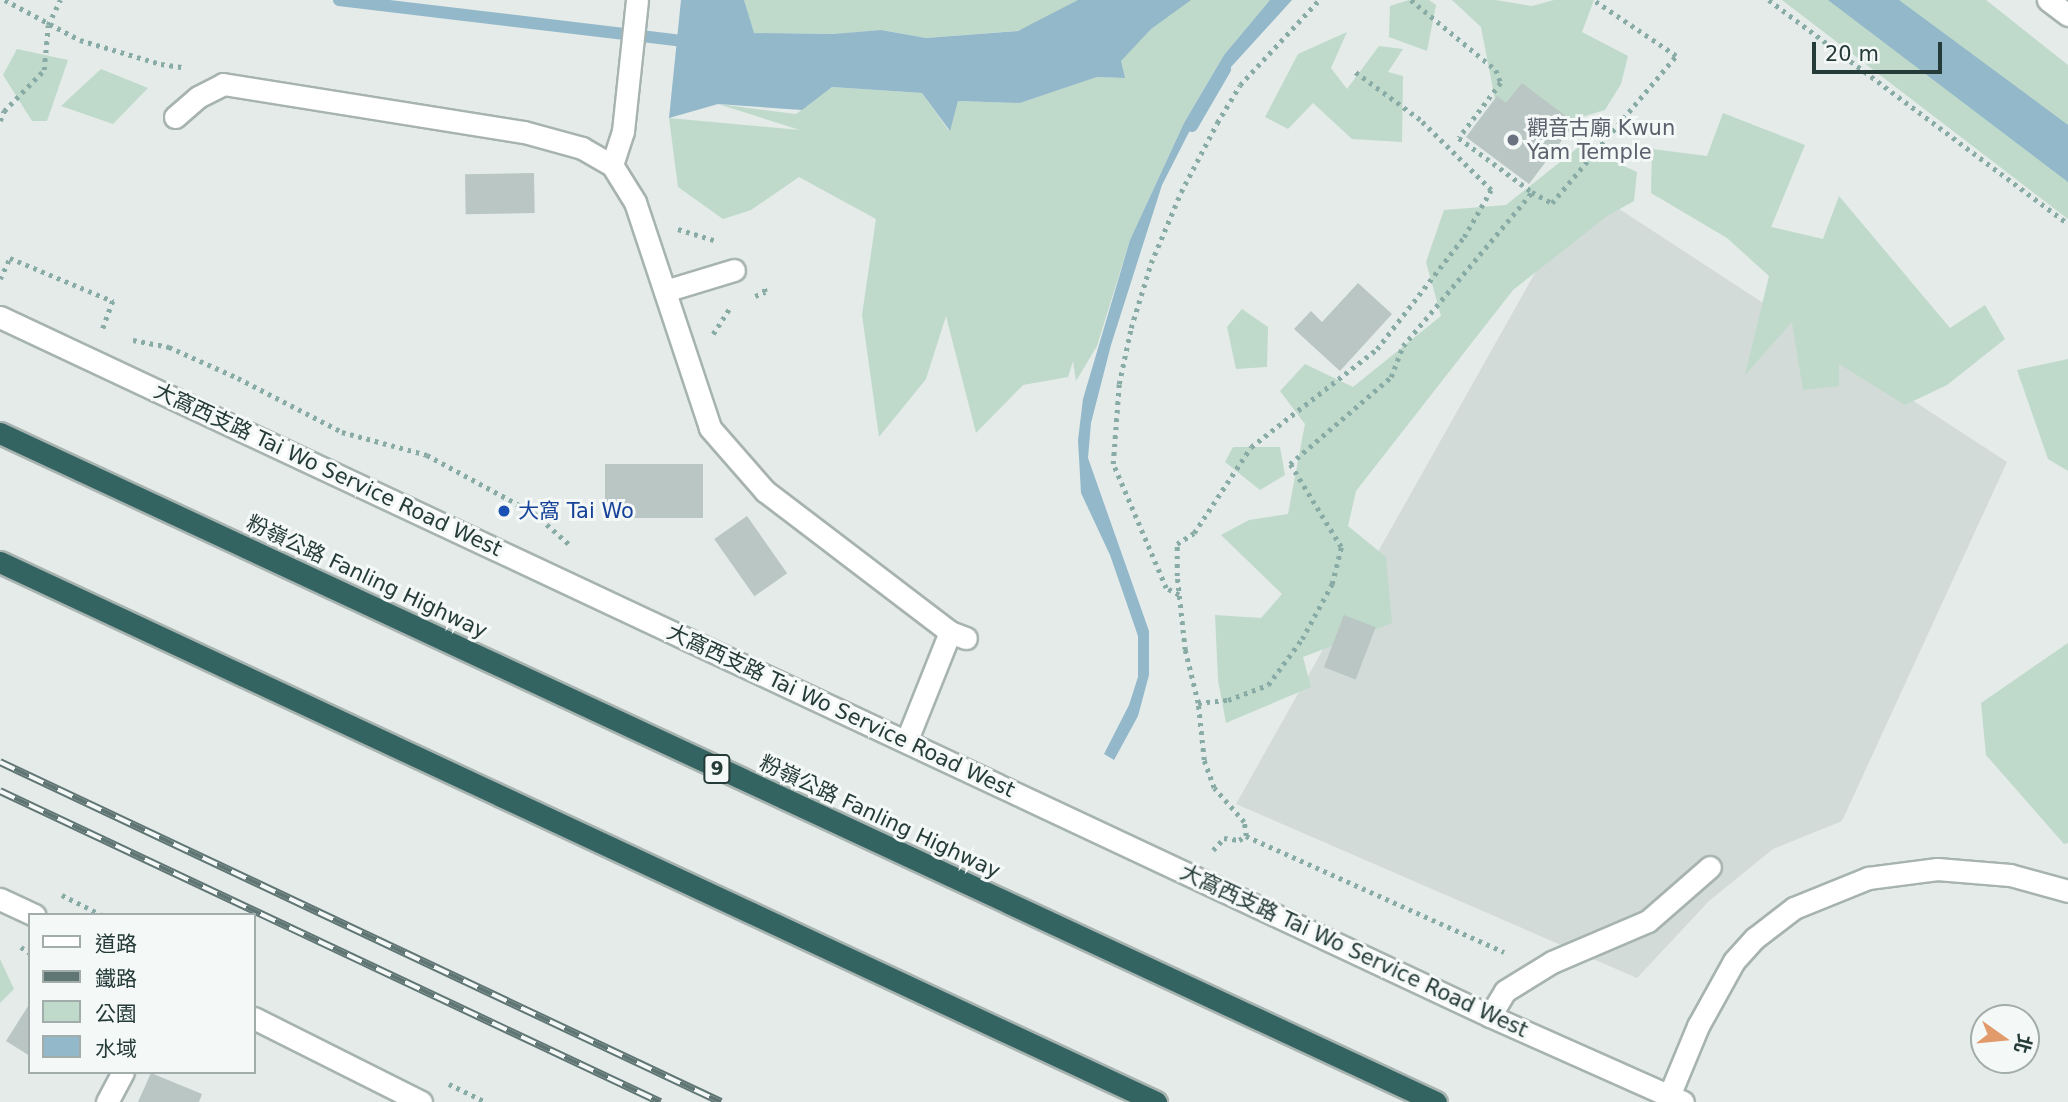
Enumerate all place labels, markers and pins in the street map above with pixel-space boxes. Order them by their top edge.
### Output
place label: 觀音古廟 Kwun Yam Temple [1527,115,1675,165]
marker: 觀音古廟 Kwun Yam Temple [1505,132,1521,148]
place label: 大窩 Tai Wo [518,498,634,524]
marker: 大窩 Tai Wo [496,503,512,519]

